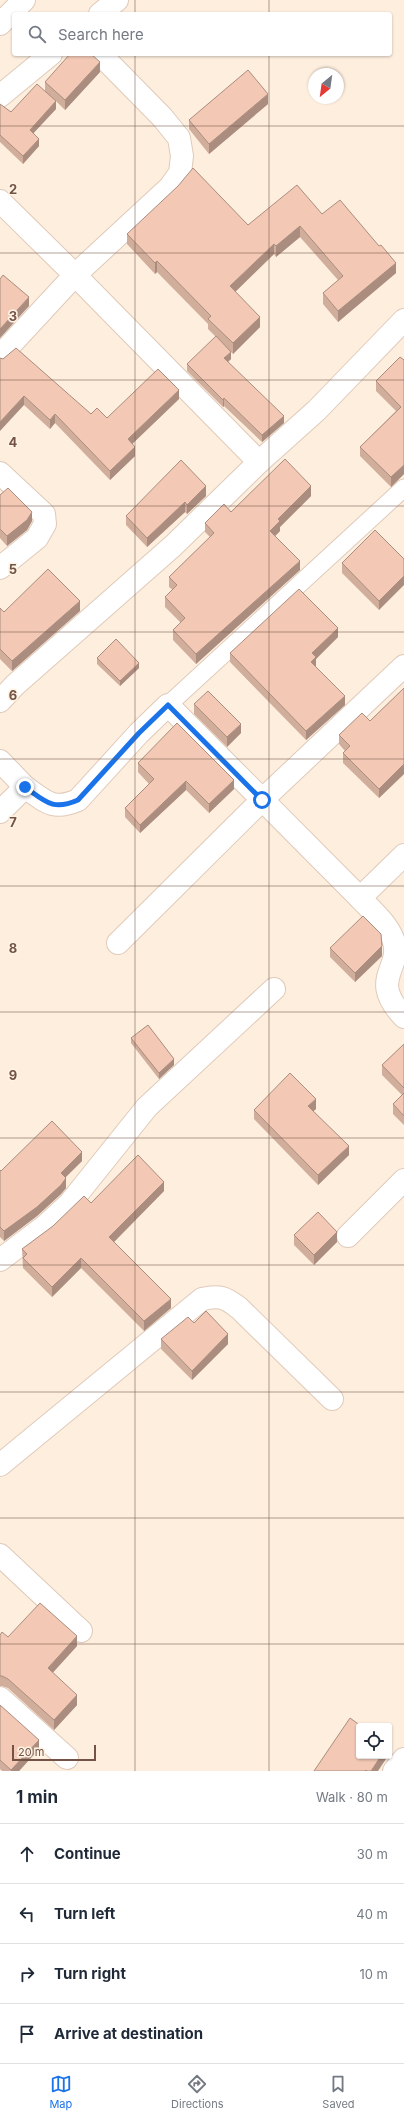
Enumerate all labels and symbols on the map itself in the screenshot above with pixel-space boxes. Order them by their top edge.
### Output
north arrow [308,68,344,104]
text: 2 [9,181,17,197]
text: 3 [9,308,17,324]
text: 4 [9,434,18,450]
text: 5 [9,561,17,577]
text: 6 [9,687,17,703]
route end [16,778,34,796]
route start [253,791,271,809]
text: 7 [9,814,17,830]
text: 8 [9,940,17,956]
text: 9 [9,1067,17,1083]
scale bar [12,1743,96,1762]

